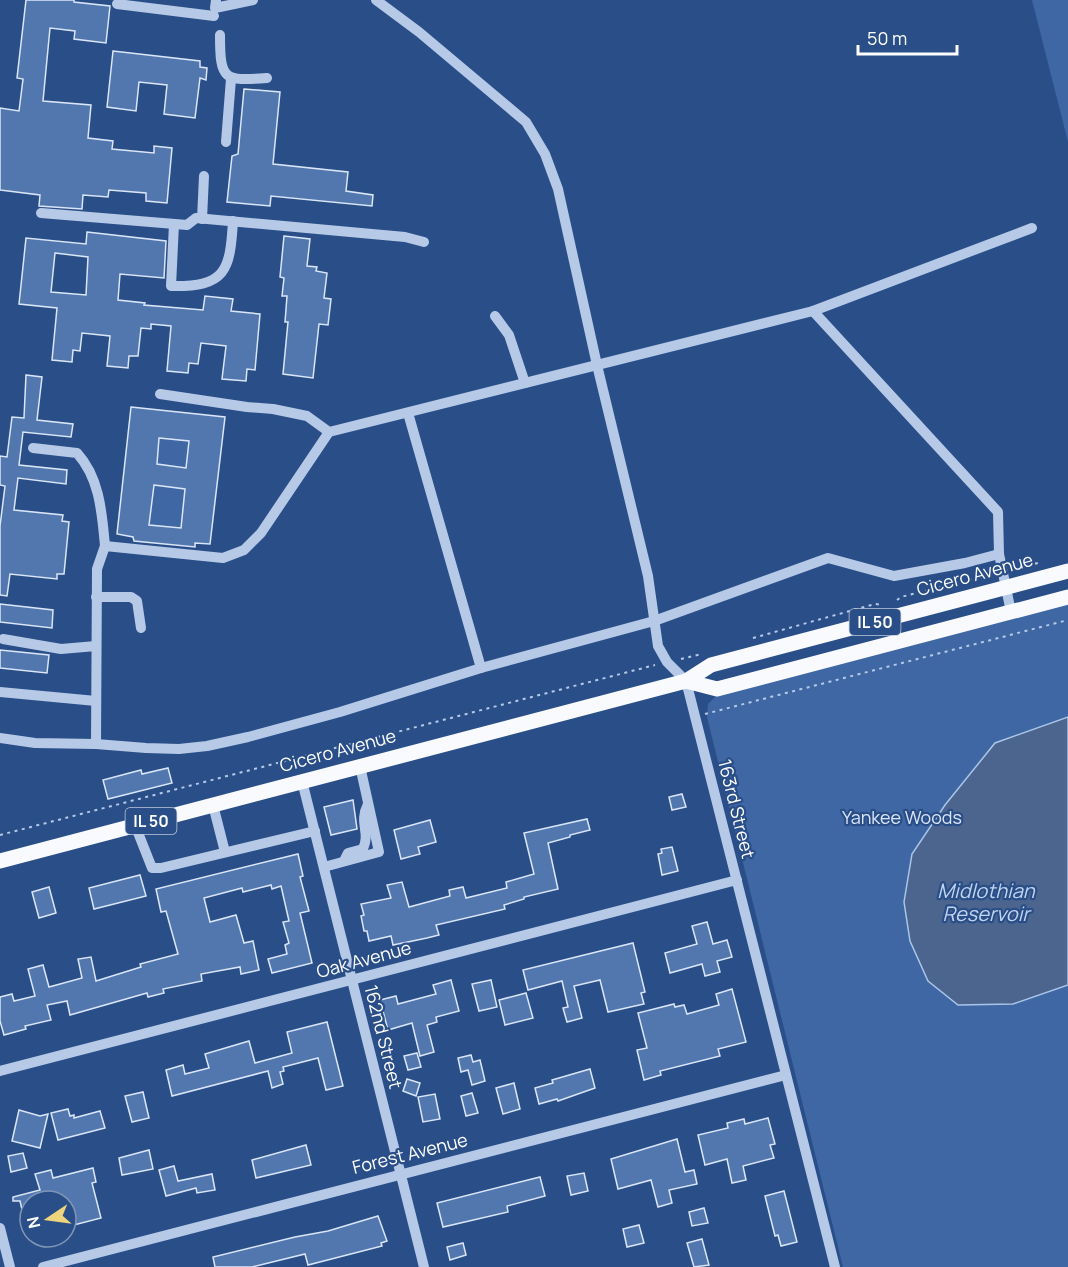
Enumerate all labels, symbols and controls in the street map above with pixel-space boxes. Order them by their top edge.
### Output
scale bar [858,18,957,56]
text: 50 m [867,26,907,50]
street label: Cicero Avenue [914,547,1036,601]
road number: IL 50 [850,609,900,635]
street label: Cicero Avenue [277,723,399,777]
street label: 163rd Street [713,757,761,861]
park label: Yankee Woods [842,805,962,829]
road number: IL 50 [126,808,176,834]
water label: Midlothian Reservoir [937,877,1036,927]
street label: Oak Avenue [314,935,414,983]
street label: 162nd Street [359,982,408,1091]
street label: Forest Avenue [350,1127,470,1179]
north arrow [18,1189,78,1249]
text: N [21,1214,45,1230]

